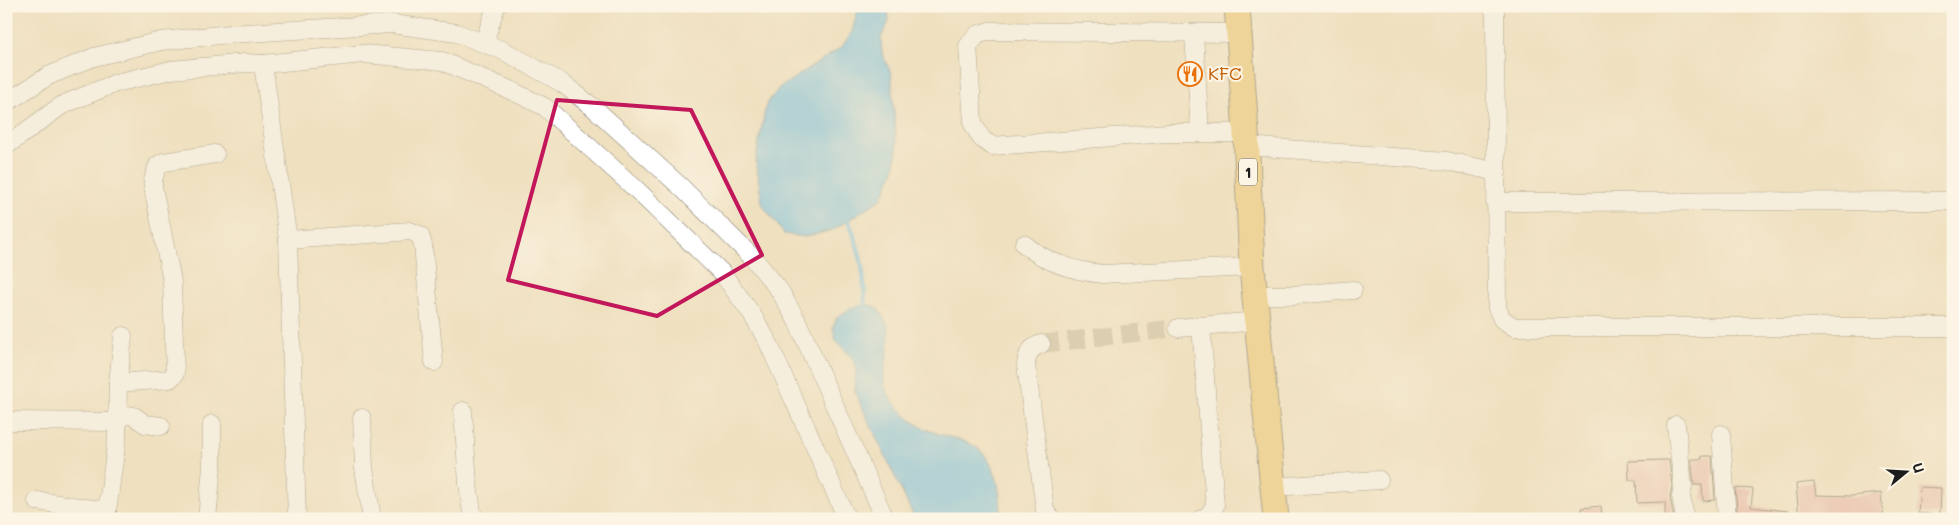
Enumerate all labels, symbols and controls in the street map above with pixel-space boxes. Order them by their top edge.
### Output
restaurant icon: KFC [1177,61,1203,87]
place label: KFC [1208,61,1242,85]
road number: 1 [1239,158,1257,186]
north arrow [1882,448,1932,498]
text: U [1908,460,1929,475]

